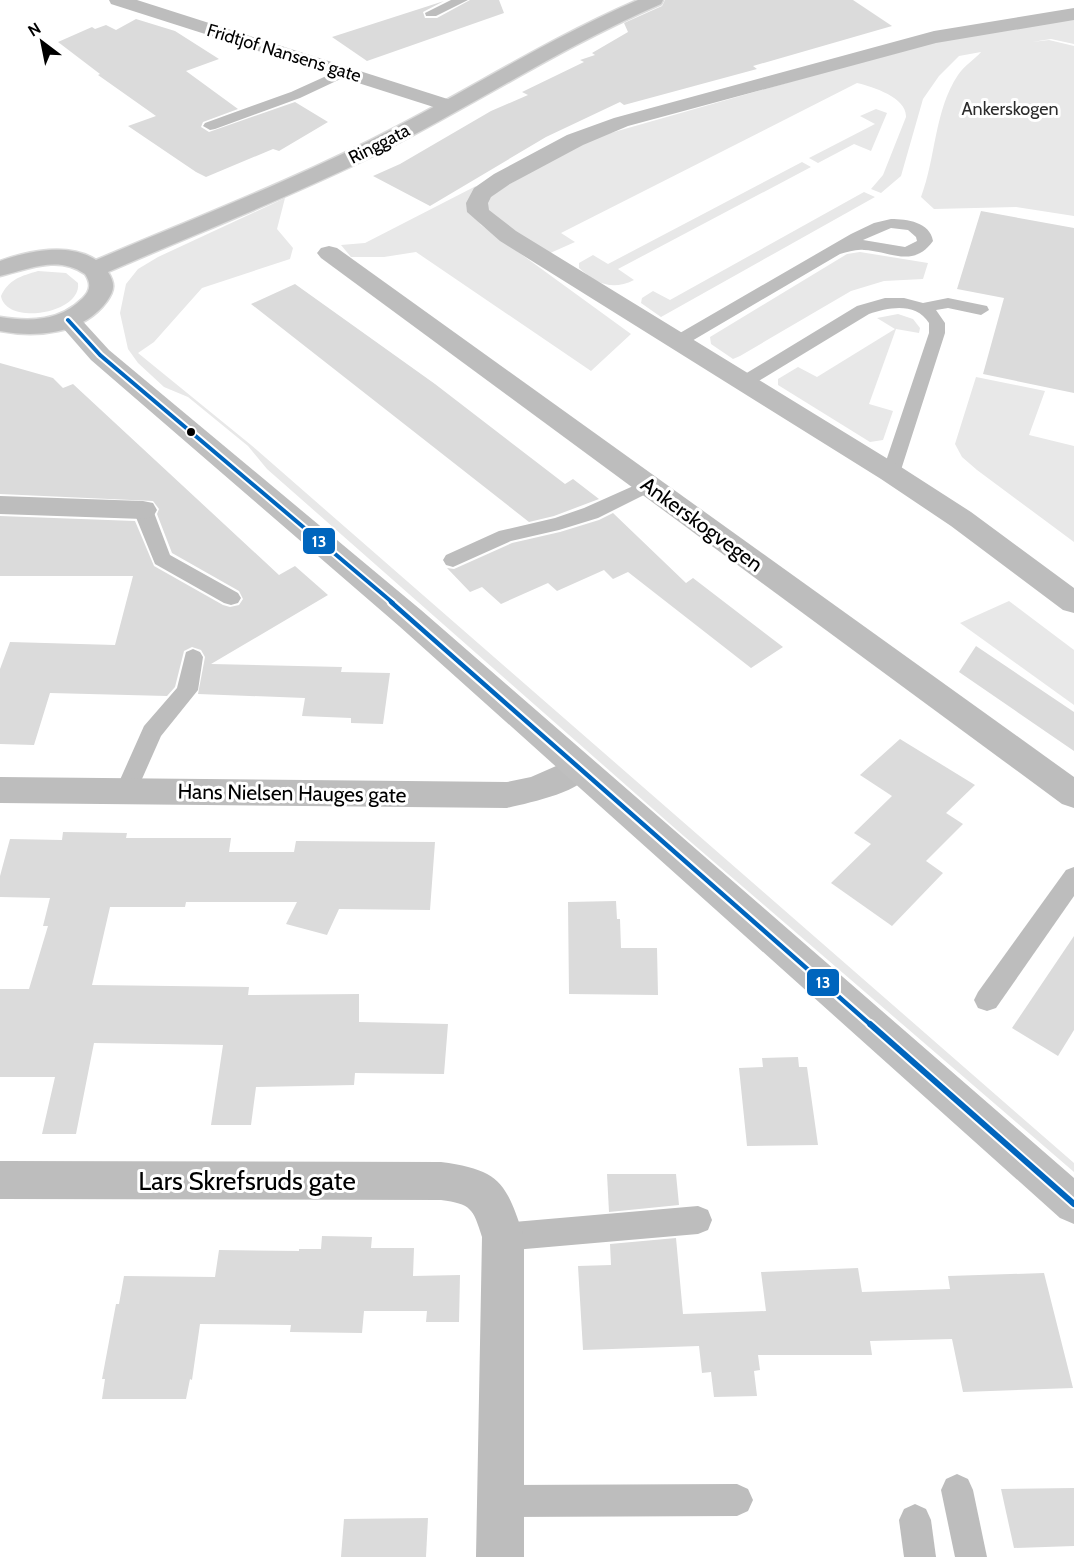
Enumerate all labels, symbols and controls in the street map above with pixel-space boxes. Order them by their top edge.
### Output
north arrow [12,12,72,72]
text: N [24,19,44,41]
street label: Fridtjof Nansens gate [204,19,364,87]
park label: Ankerskogen [962,98,1059,120]
street label: Ringgata [345,119,414,169]
unlabelled marker [185,426,197,438]
street label: Ankerskogvegen [636,471,768,577]
line badge: 13 [302,527,336,555]
text: 13 [312,532,326,551]
street label: Hans Nielsen Hauges gate [177,779,407,808]
line badge: 13 [806,968,840,997]
text: 13 [816,973,830,992]
street label: Lars Skrefsruds gate [138,1165,356,1197]

